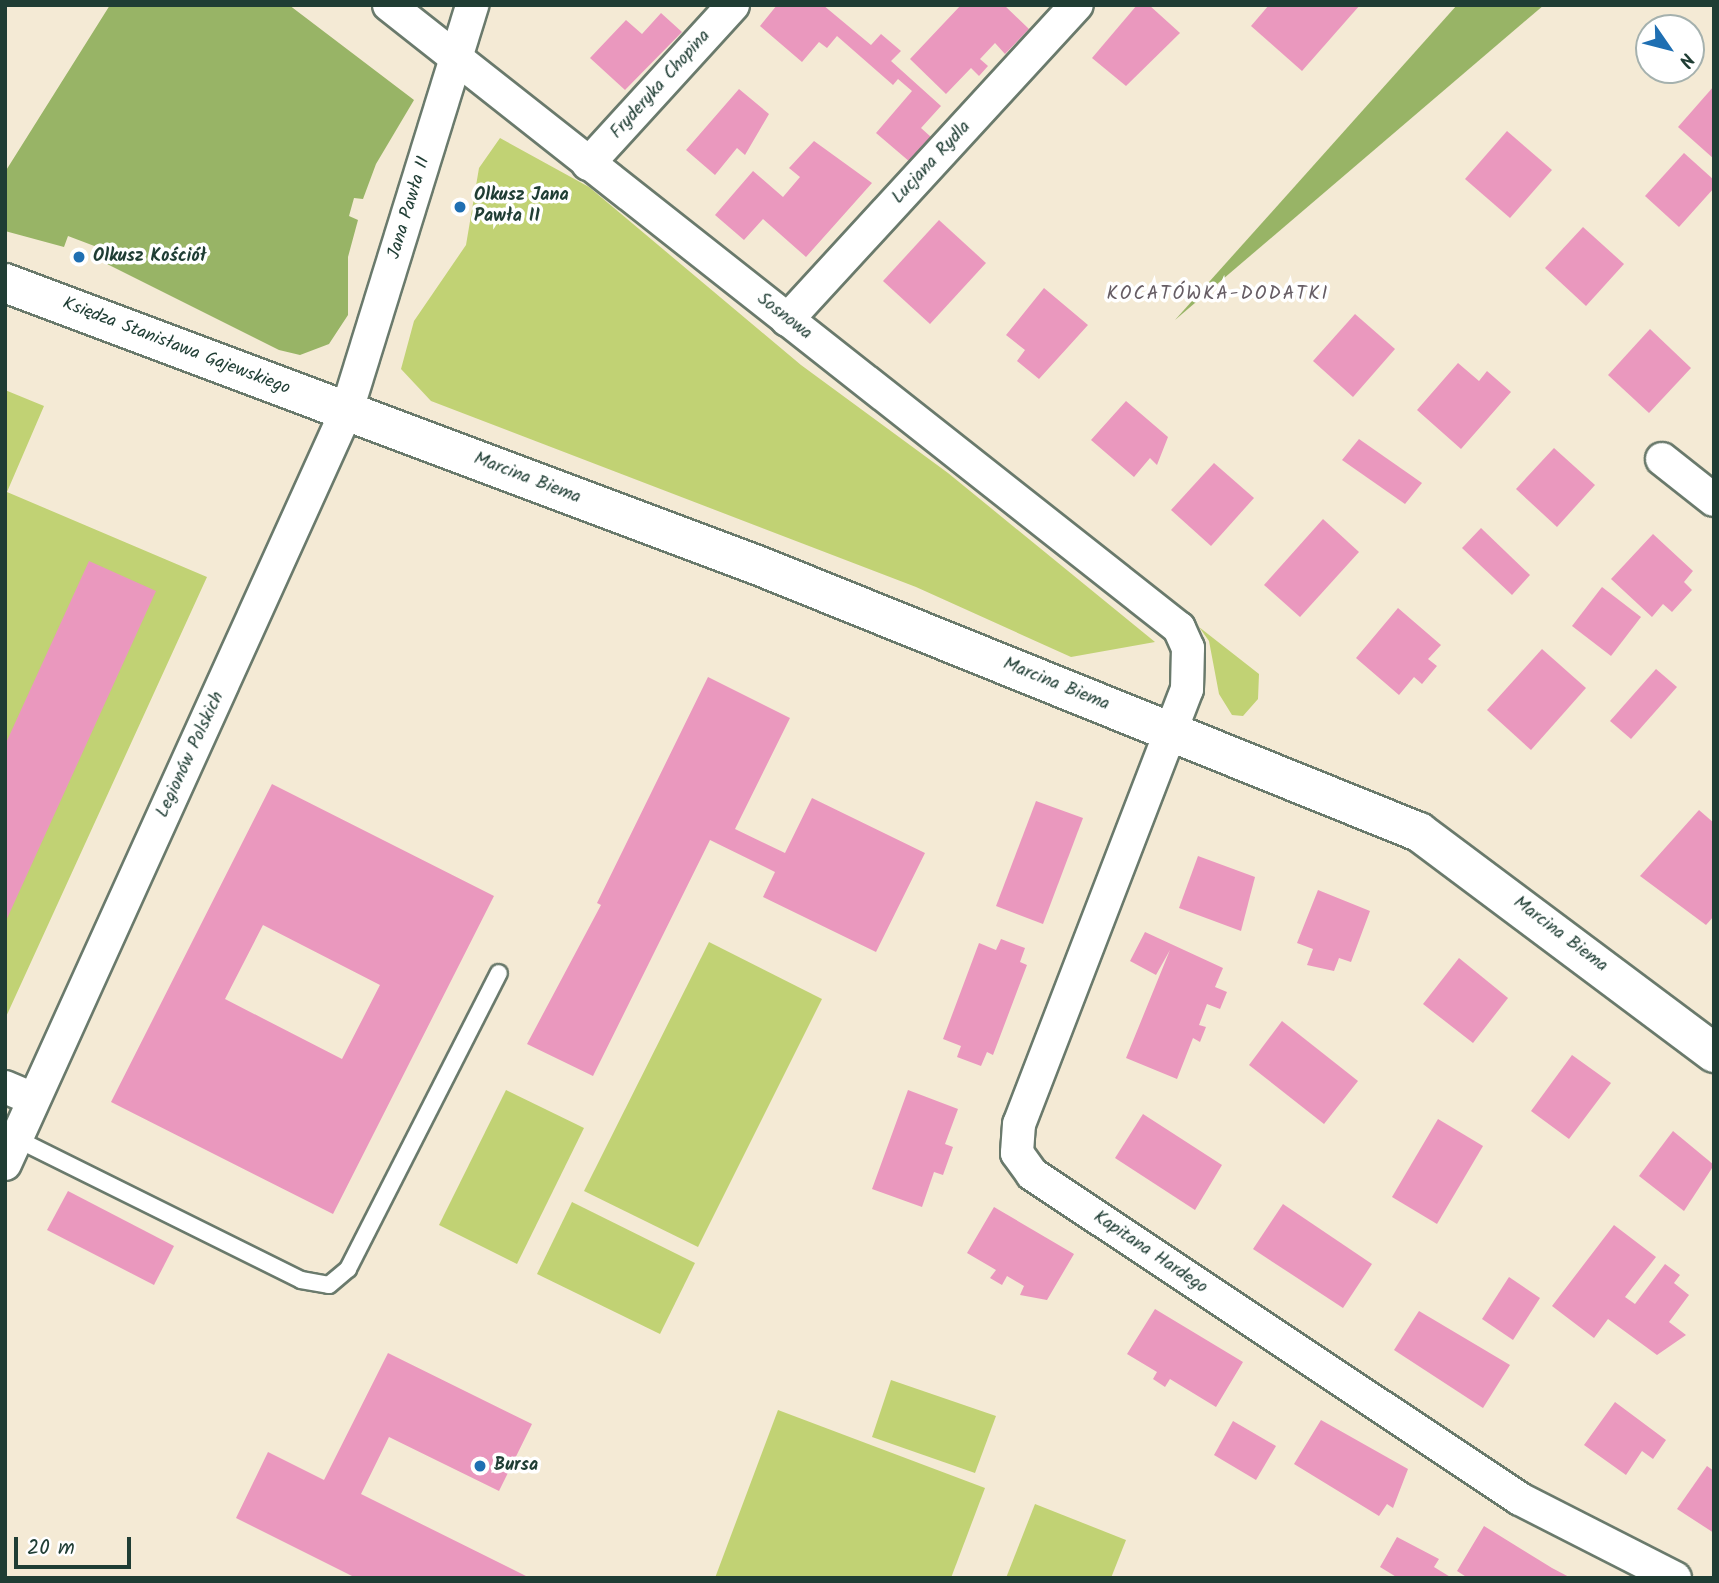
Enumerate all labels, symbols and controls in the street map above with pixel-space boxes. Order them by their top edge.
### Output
north arrow [1635,14,1705,84]
street label: Fryderyka Chopina [607,26,715,144]
text: N [1670,46,1701,73]
street label: Lucjana Rydla [888,117,976,209]
street label: Jana Pawła II [384,154,436,262]
place label: Olkusz Jana Pawła II [474,186,569,228]
marker: Olkusz Jana Pawła II [452,199,468,215]
place label: Olkusz Kościół [93,246,206,268]
marker: Olkusz Kościół [71,249,87,265]
district label: KOCATÓWKA-DODATKI [1109,284,1327,306]
street label: Sosnowa [752,289,816,345]
street label: Księdza Stanisława Gajewskiego [59,294,293,400]
street label: Marcina Biema [470,449,584,509]
street label: Marcina Biema [1000,654,1112,716]
street label: Legionów Polskich [152,689,230,821]
street label: Marcina Biema [1508,892,1612,978]
street label: Kapitana Hardego [1089,1207,1211,1299]
place label: Bursa [494,1455,538,1477]
marker: Bursa [472,1458,488,1474]
scale bar [18,1524,135,1568]
text: 20 m [27,1532,75,1565]

